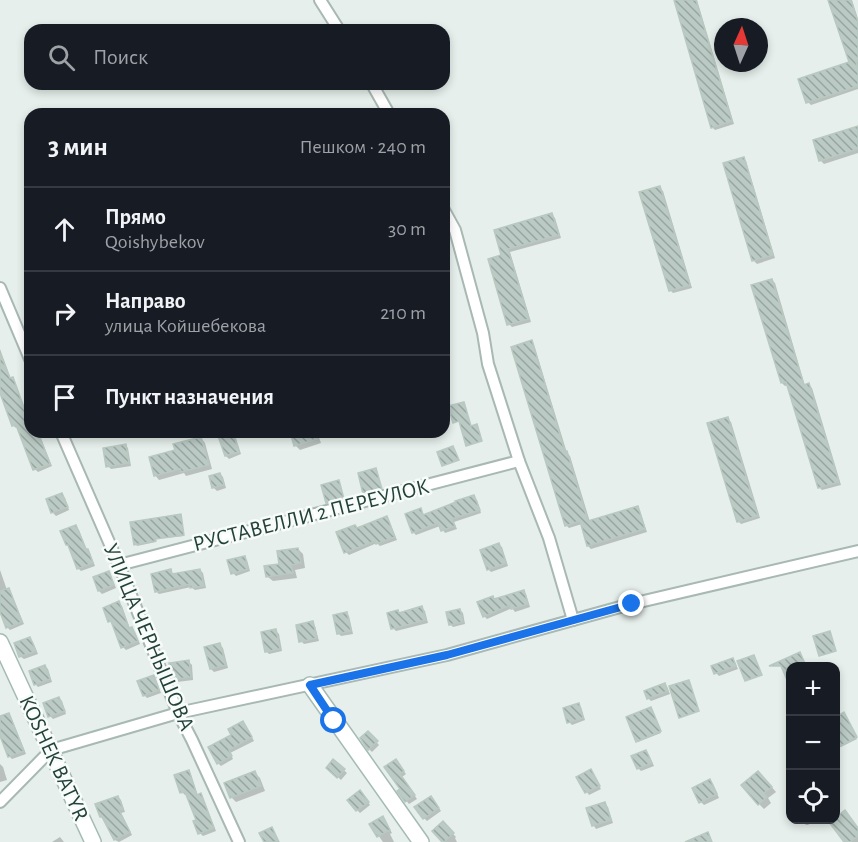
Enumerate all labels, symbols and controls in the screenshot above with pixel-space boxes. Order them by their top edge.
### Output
north arrow [714,18,768,72]
search box [24,24,450,90]
icon: search [45,41,78,74]
text: Поиск [93,46,148,68]
text: 3 мин [48,134,108,160]
text: Пешком · 240 m [300,137,426,157]
text: Прямо [105,206,166,228]
icon: ahead [48,213,81,246]
text: 30 m [388,219,426,239]
text: Qoishybekov [105,232,205,252]
text: Направо [105,290,186,312]
icon: right [48,297,81,330]
text: 210 m [380,303,426,323]
text: улица Койшебекова [105,316,266,336]
icon: arrive [48,381,81,414]
text: Пункт назначения [105,386,274,408]
street label: РУСТАВЕЛЛИ 2 ПЕРЕУЛОК [191,475,432,555]
street label: УЛИЦА ЧЕРНЫШОВА [100,540,198,734]
route end [618,590,644,616]
map controls [786,662,840,824]
button: + [786,662,840,716]
street label: KOSHEK BATYR [15,692,93,824]
route start [320,707,346,733]
button: − [786,716,840,770]
button: locate [786,770,840,824]

